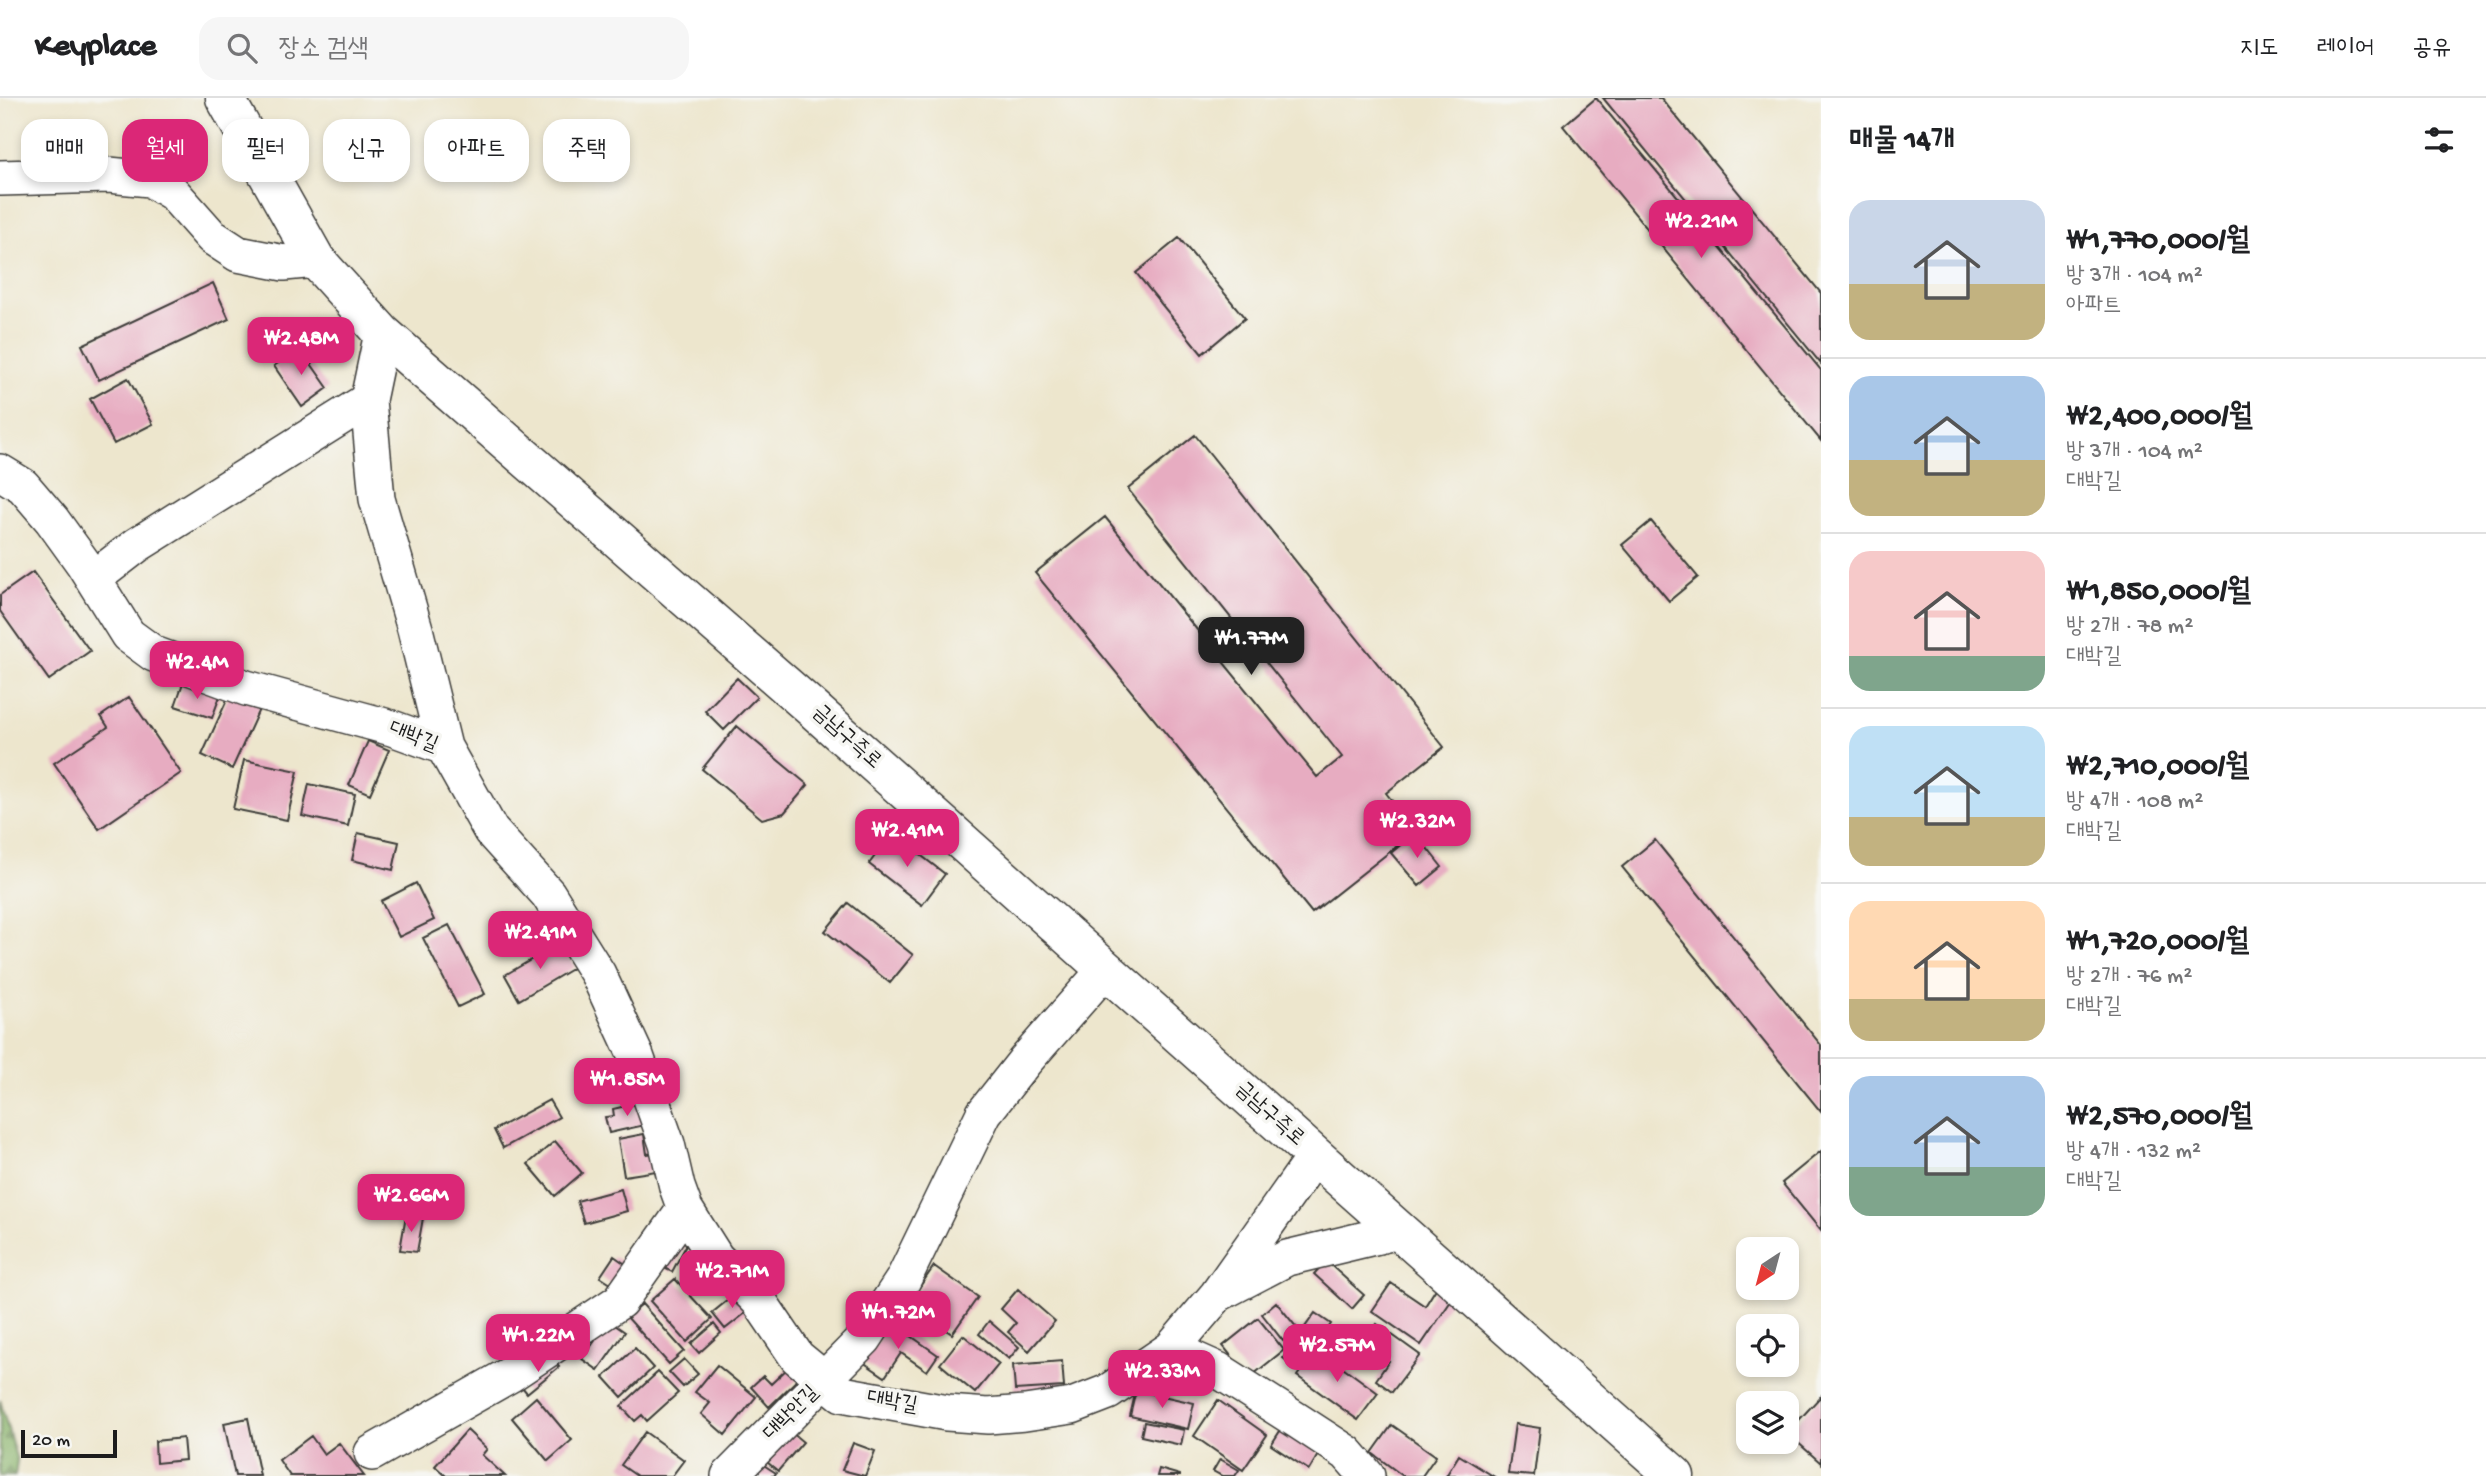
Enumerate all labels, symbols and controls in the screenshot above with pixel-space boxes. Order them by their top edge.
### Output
search box [199,17,689,80]
text: Keyplace [35,29,157,67]
icon: search [223,29,261,67]
text: 장소 검색 [279,35,368,66]
text: 지도 [2240,35,2278,64]
text: 레이어 [2316,35,2374,64]
text: 공유 [2412,35,2451,64]
chip: 매매 [21,119,108,182]
chip: 월세 [122,119,208,182]
chip: 필터 [222,119,309,182]
chip: 신규 [323,119,410,182]
chip: 아파트 [424,119,529,182]
chip: 주택 [543,119,630,182]
icon: filters [2420,121,2458,159]
text: 매물 14개 [1849,125,1955,160]
pin: ₩2.21M [1644,200,1758,260]
text: ₩2.21M [1665,209,1737,236]
text: ₩1,770,000/월 [2066,225,2250,260]
icon: home [1905,228,1989,312]
text: 방 3개 · 104 m² [2066,263,2203,290]
text: 아파트 [2066,293,2122,320]
pin: ₩2.48M [244,317,358,377]
text: ₩2.48M [263,326,339,353]
text: ₩2,400,000/월 [2066,401,2253,436]
icon: home [1905,404,1989,488]
text: 방 3개 · 104 m² [2066,439,2203,466]
text: 대박길 [2066,469,2122,496]
text: ₩1,850,000/월 [2066,576,2251,611]
icon: home [1905,579,1989,663]
text: 방 2개 · 78 m² [2066,614,2193,641]
pin: ₩1.77M [1194,618,1308,677]
text: ₩1.77M [1214,626,1288,653]
pin: ₩2.4M [148,642,246,701]
text: 대박길 [2066,644,2122,671]
text: ₩2.4M [166,650,228,677]
street label: 금남구즉로 [806,700,886,776]
street label: 대박길 [385,717,441,759]
text: ₩2,710,000/월 [2066,751,2249,786]
icon: home [1905,754,1989,838]
text: 방 4개 · 108 m² [2066,789,2203,816]
pin: ₩2.32M [1360,800,1474,860]
text: ₩2.32M [1380,809,1454,836]
pin: ₩2.41M [850,810,964,869]
text: ₩2.41M [871,818,943,845]
text: 대박길 [2066,819,2122,846]
pin: ₩2.41M [483,912,597,971]
text: ₩2.41M [504,920,576,947]
text: ₩1,720,000/월 [2066,926,2249,961]
icon: home [1905,929,1989,1013]
text: 방 2개 · 76 m² [2066,964,2192,991]
text: 대박길 [2066,994,2122,1021]
pin: ₩1.85M [570,1058,684,1118]
text: ₩1.85M [590,1067,664,1094]
street label: 금남구즉로 [1229,1077,1309,1153]
text: ₩2,570,000/월 [2066,1101,2253,1136]
icon: home [1905,1104,1989,1188]
text: 방 4개 · 132 m² [2066,1139,2201,1166]
text: 대박길 [2066,1169,2122,1196]
pin: ₩2.66M [354,1174,468,1234]
text: ₩2.66M [374,1183,448,1210]
north arrow [1736,1237,1799,1300]
map controls [1736,1237,1799,1454]
pin: ₩2.71M [675,1250,789,1310]
text: ₩2.71M [696,1259,768,1286]
pin: ₩1.72M [841,1292,955,1351]
text: ₩1.72M [862,1300,934,1327]
pin: ₩1.22M [481,1314,595,1374]
button: locate [1736,1314,1799,1377]
text: ₩1.22M [502,1323,574,1350]
pin: ₩2.57M [1280,1324,1394,1384]
text: ₩2.57M [1299,1333,1375,1360]
pin: ₩2.33M [1105,1350,1219,1410]
text: ₩2.33M [1124,1359,1200,1386]
street label: 대박안길 [759,1381,825,1447]
street label: 대박길 [865,1386,919,1420]
button: layers [1736,1391,1799,1454]
scale bar [21,1427,117,1459]
text: 20 m [32,1430,70,1453]

